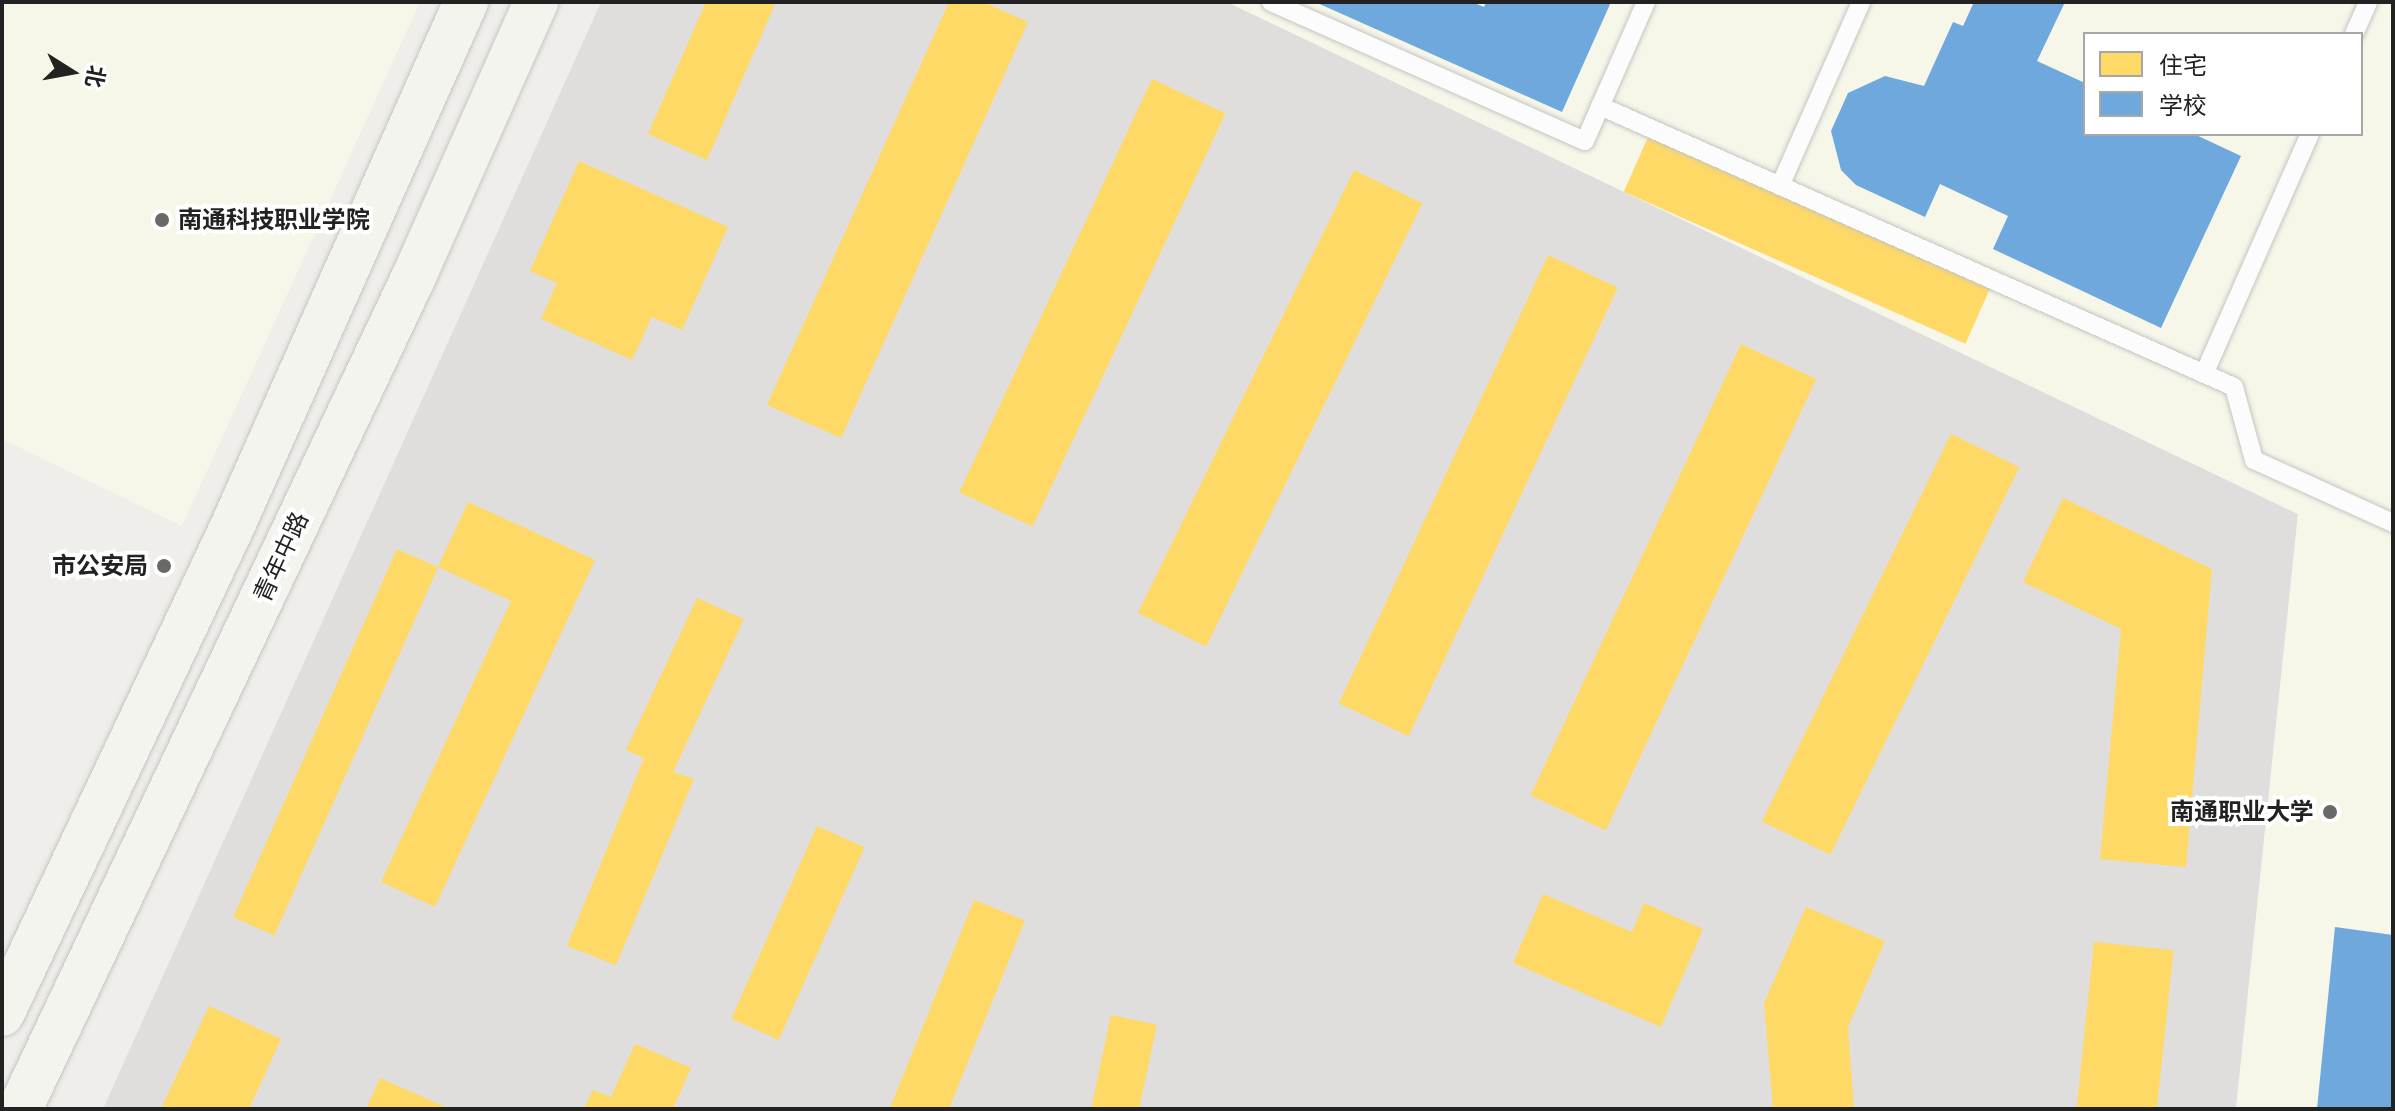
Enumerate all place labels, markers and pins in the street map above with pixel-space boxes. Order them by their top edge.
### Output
place label: 南通科技职业学院 [178,206,370,234]
marker: 南通科技职业学院 [153,211,171,229]
place label: 市公安局 [52,552,148,580]
marker: 市公安局 [155,557,173,575]
place label: 南通职业大学 [2170,798,2314,826]
marker: 南通职业大学 [2321,803,2339,821]

